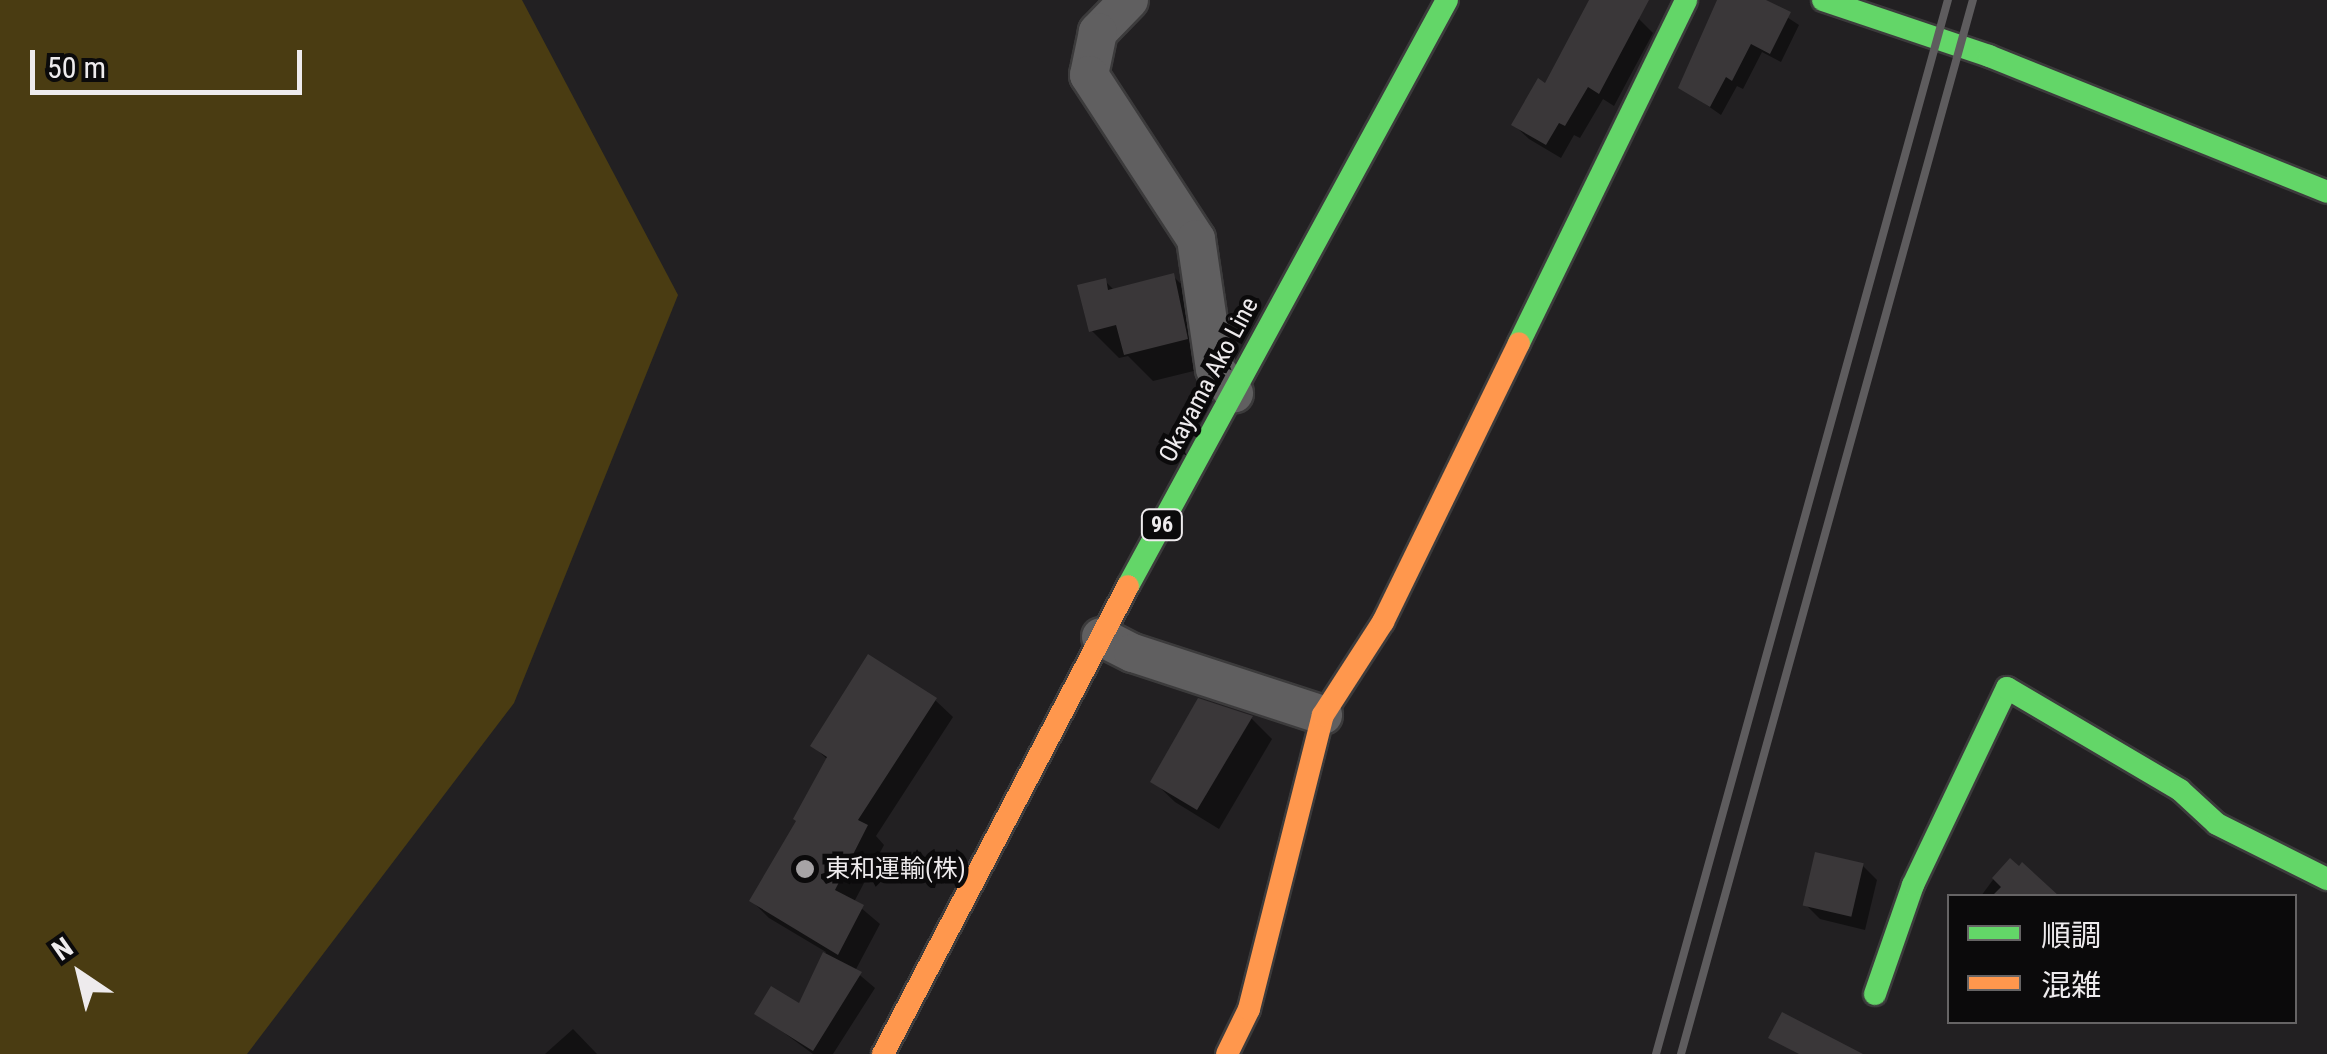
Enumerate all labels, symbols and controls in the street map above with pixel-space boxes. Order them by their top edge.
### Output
scale bar [35,30,308,92]
text: 50 m [47,50,106,85]
street label: Okayama Ako Line [1153,292,1265,468]
road number: 96 [1140,508,1184,542]
place label: 東和運輸(株) [825,854,966,884]
marker: 東和運輸(株) [794,858,816,880]
legend [1947,894,2297,1024]
text: 順調 [2041,918,2101,953]
north arrow [30,924,130,1024]
text: N [46,931,79,967]
text: 混雑 [2041,968,2101,1003]

